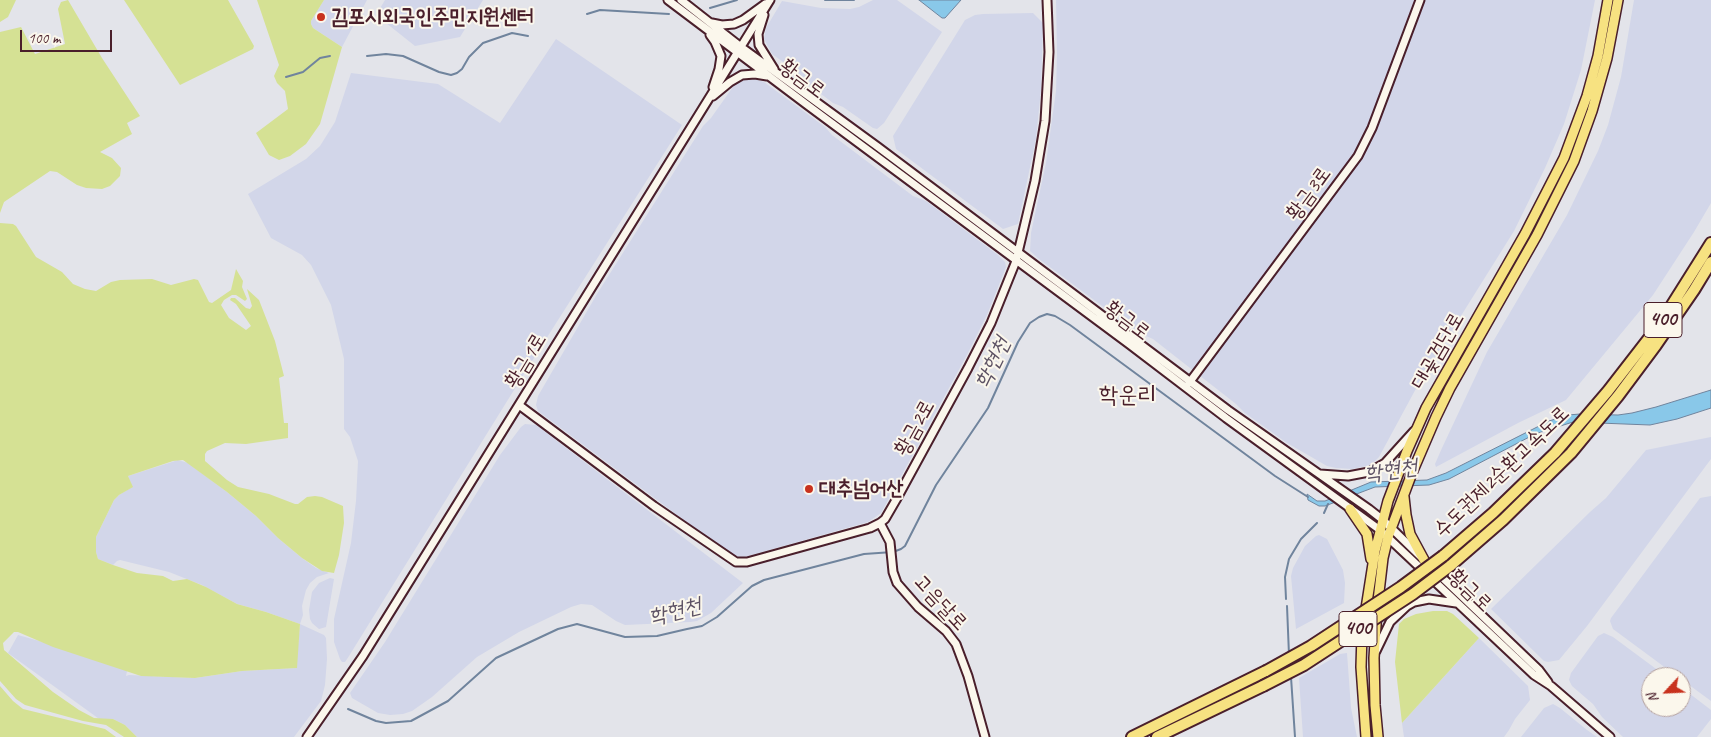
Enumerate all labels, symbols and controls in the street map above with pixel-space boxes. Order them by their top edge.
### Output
place label: 김포시외국인주민지원센터 [331,4,534,30]
marker: 김포시외국인주민지원센터 [315,11,327,23]
scale bar [22,20,115,52]
text: 100 m [28,29,60,48]
street label: 황금로 [774,54,830,104]
street label: 황금3로 [1281,162,1337,226]
street label: 황금로 [1099,296,1155,346]
road number: 400 [1644,302,1682,338]
street label: 대곶검단로 [1406,308,1470,394]
street label: 황금1로 [500,329,552,393]
water label: 학현천 [969,333,1017,393]
district label: 학운리 [1099,382,1157,410]
street label: 황금2로 [889,396,941,460]
street label: 수도권제2순환고속도로 [1429,401,1575,543]
water label: 학현천 [1363,454,1419,488]
place label: 대추넘어산 [819,476,903,502]
marker: 대추넘어산 [803,483,815,495]
street label: 황금로 [1443,564,1497,618]
street label: 고음달로 [908,570,972,636]
water label: 학현천 [646,593,704,631]
road number: 400 [1339,612,1377,646]
north arrow [1641,667,1691,717]
text: N [1643,691,1662,706]

